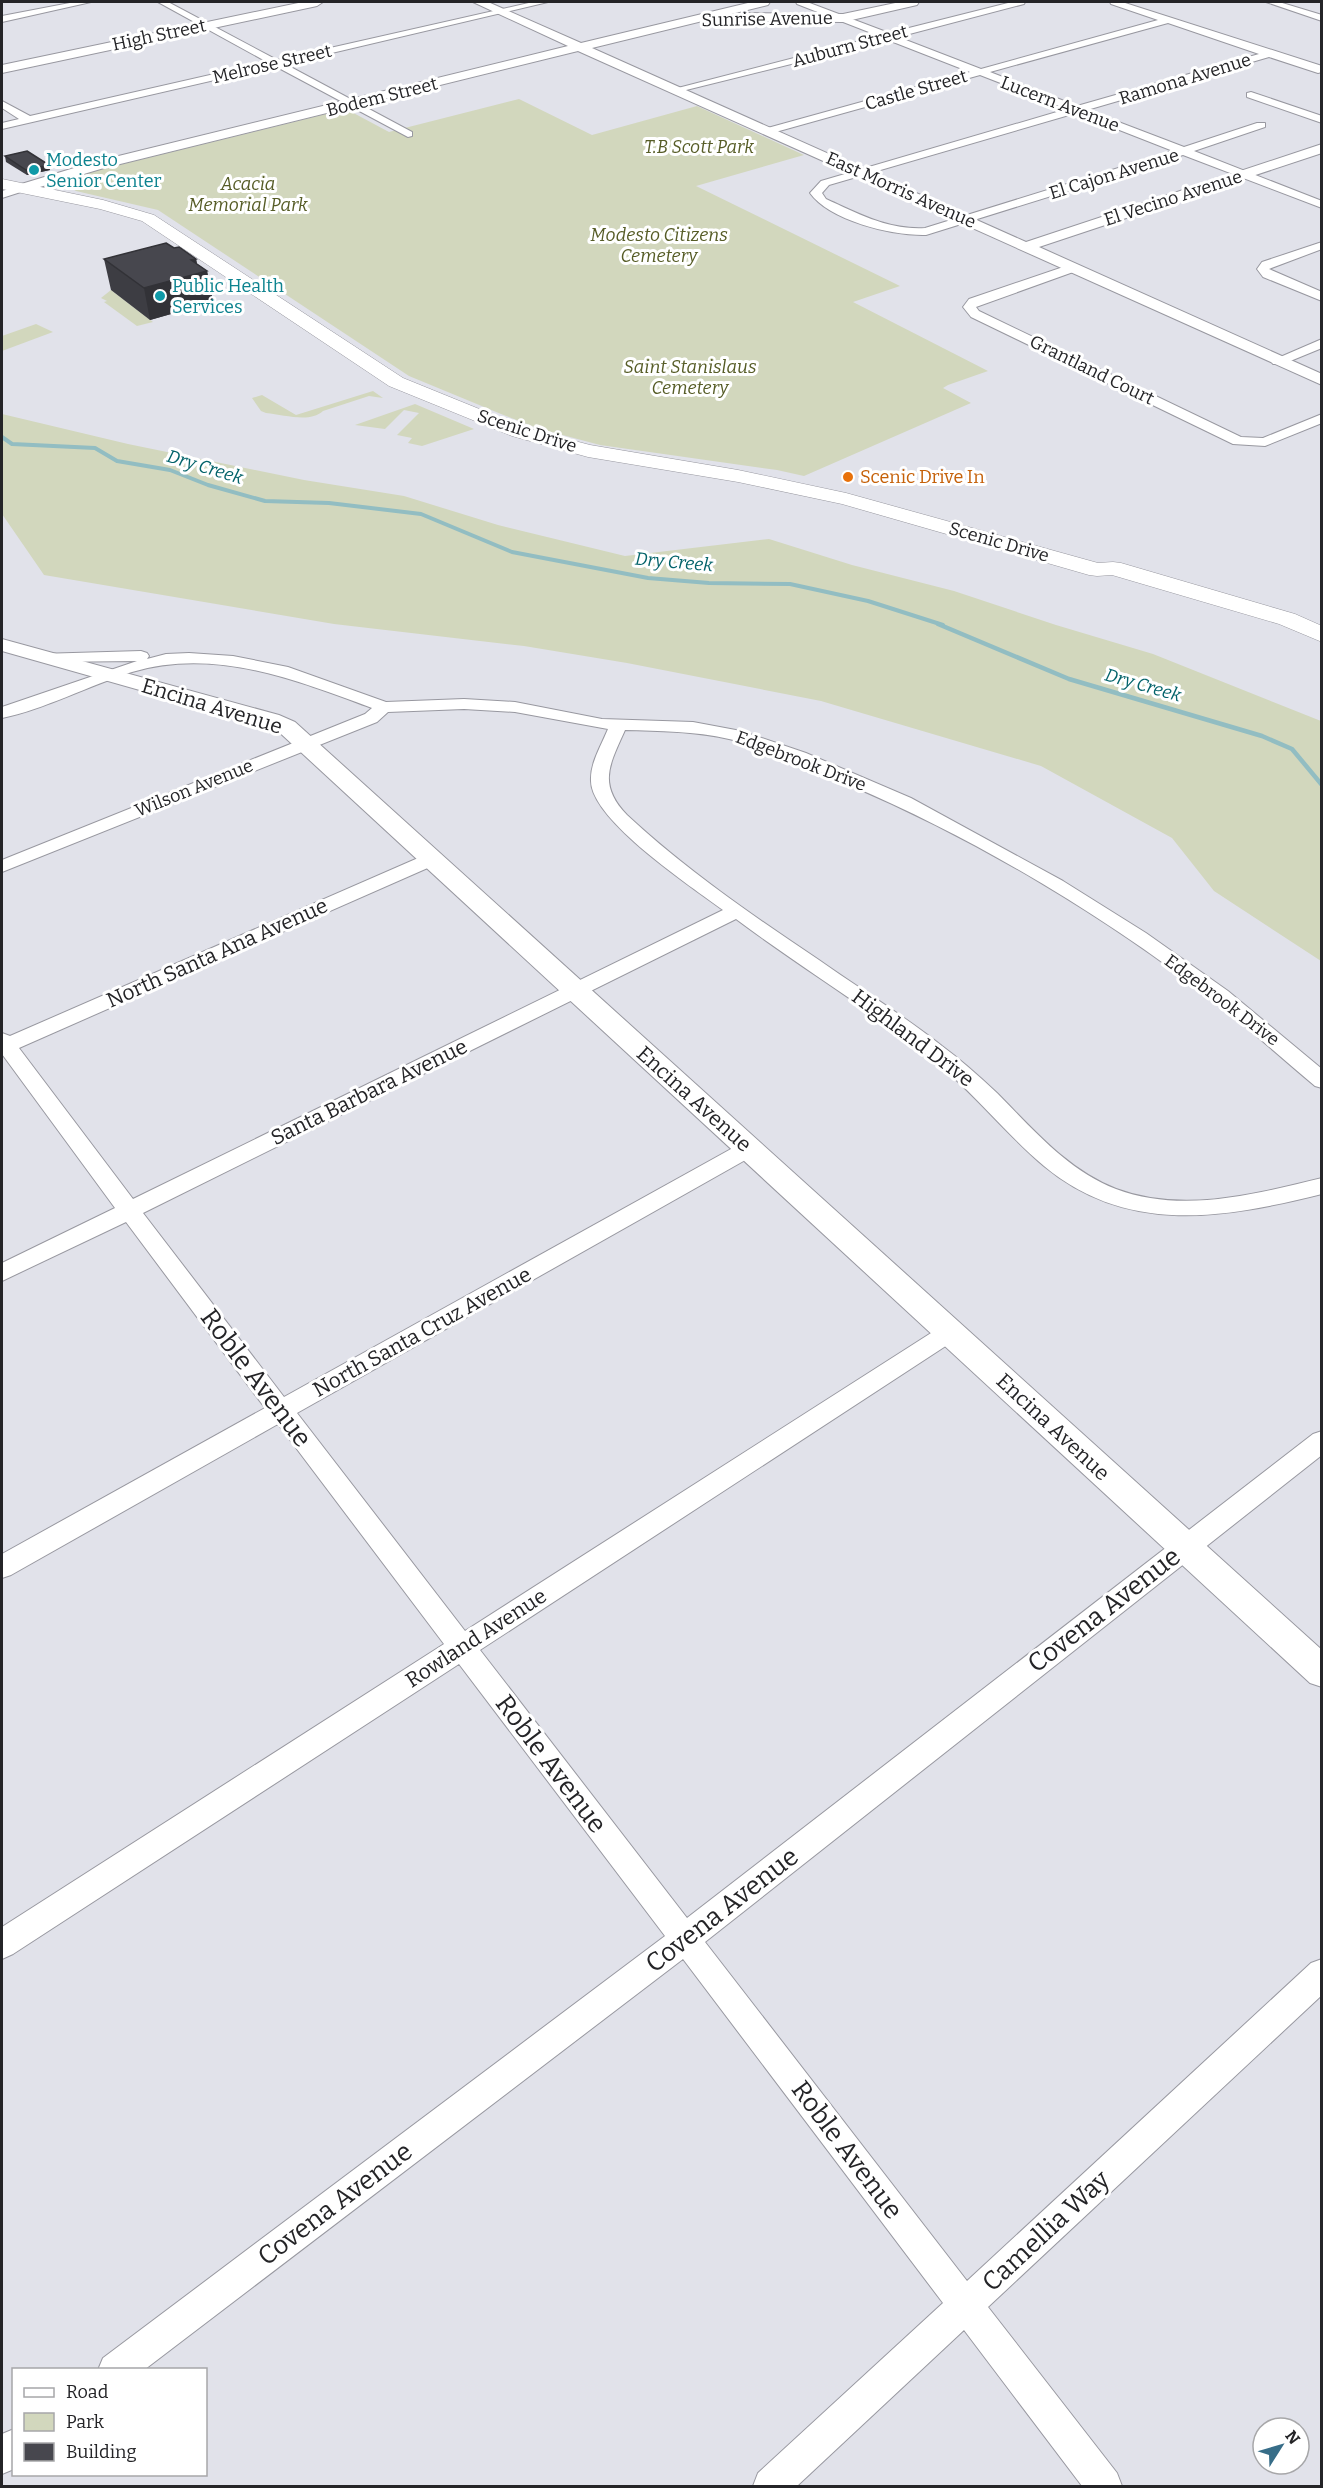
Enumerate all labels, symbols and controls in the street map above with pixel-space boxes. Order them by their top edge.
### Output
street label: Sunrise Avenue [701,7,833,31]
street label: High Street [110,14,208,56]
street label: Auburn Street [790,20,911,72]
street label: Melrose Street [210,40,334,88]
street label: Ramona Avenue [1116,48,1254,110]
street label: Castle Street [862,65,970,115]
street label: Lucern Avenue [997,71,1123,137]
street label: Bodem Street [324,72,440,121]
park label: T.B Scott Park [644,136,754,158]
street label: El Cajon Avenue [1046,144,1182,204]
street label: East Morris Avenue [823,147,979,233]
place label: Modesto Senior Center [46,149,162,192]
marker: Modesto Senior Center [27,163,41,177]
street label: El Vecino Avenue [1101,165,1245,231]
park label: Acacia Memorial Park [188,173,308,216]
park label: Modesto Citizens Cemetery [590,224,728,267]
place label: Public Health Services [172,275,284,318]
marker: Public Health Services [153,289,167,303]
street label: Grantland Court [1026,330,1158,410]
park label: Saint Stanislaus Cemetery [624,356,757,399]
street label: Scenic Drive [474,405,580,457]
water label: Dry Creek [164,445,246,489]
place label: Scenic Drive In [860,466,985,488]
marker: Scenic Drive In [841,470,855,484]
street label: Scenic Drive [946,517,1052,567]
water label: Dry Creek [634,548,714,576]
water label: Dry Creek [1102,664,1184,706]
street label: Encina Avenue [139,672,285,740]
street label: Edgebrook Drive [733,726,869,796]
street label: Wilson Avenue [132,754,256,822]
street label: North Santa Ana Avenue [102,892,332,1014]
street label: Edgebrook Drive [1160,950,1284,1050]
street label: Highland Drive [847,984,979,1092]
street label: Santa Barbara Avenue [267,1033,471,1151]
street label: Encina Avenue [631,1041,757,1157]
street label: North Santa Cruz Avenue [308,1261,536,1403]
street label: Roble Avenue [194,1303,318,1453]
street label: Encina Avenue [991,1368,1115,1486]
street label: Covena Avenue [1021,1541,1187,1679]
street label: Rowland Avenue [401,1583,551,1693]
street label: Roble Avenue [489,1689,613,1839]
street label: Covena Avenue [639,1841,805,1979]
street label: Roble Avenue [785,2075,909,2225]
street label: Covena Avenue [252,2136,418,2272]
street label: Camellia Way [976,2164,1116,2298]
legend [12,2368,207,2476]
text: Road [66,2381,109,2403]
text: Park [66,2411,105,2433]
north arrow [1251,2416,1311,2476]
text: N [1281,2427,1304,2448]
text: Building [66,2441,137,2463]

